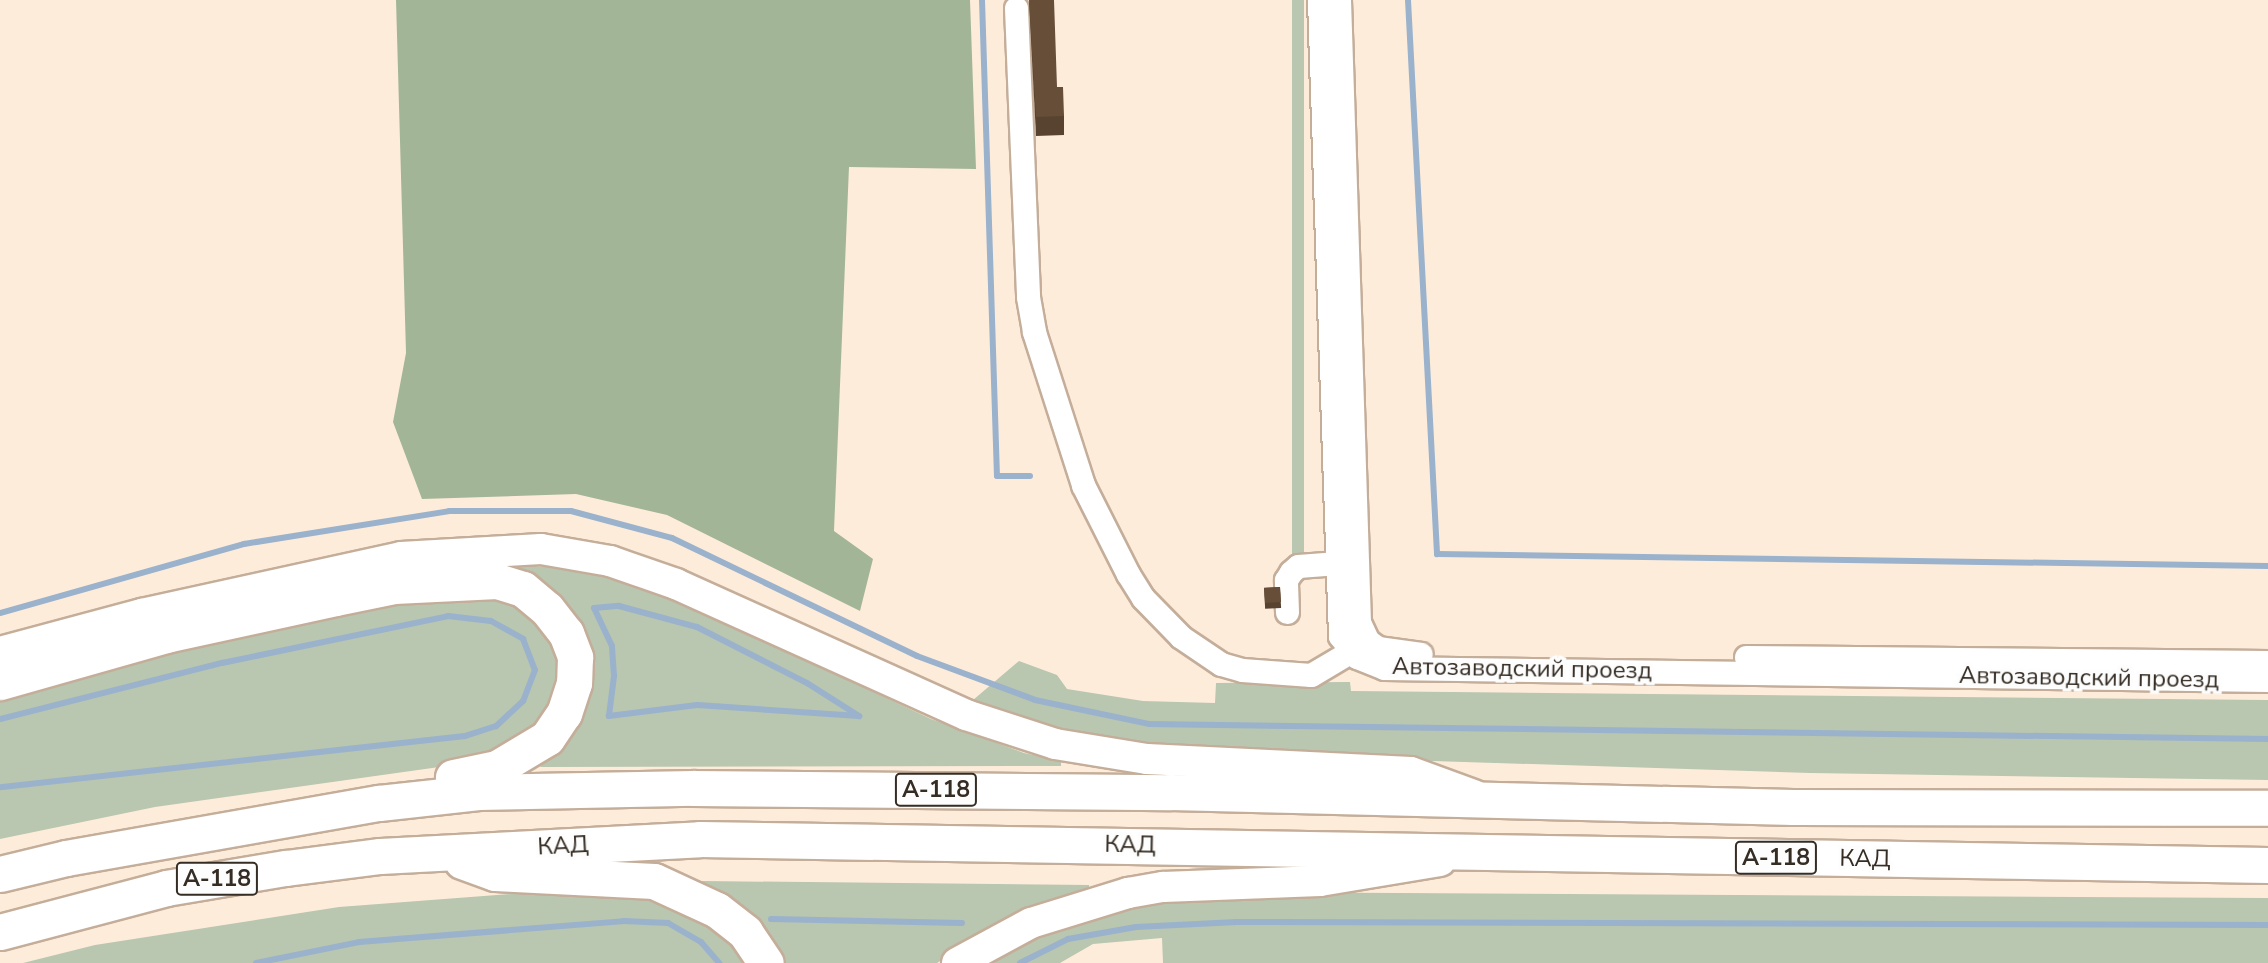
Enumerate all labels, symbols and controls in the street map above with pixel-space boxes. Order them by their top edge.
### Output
street label: Автозаводский проезд [1392,652,1652,686]
street label: Автозаводский проезд [1959,661,2219,695]
road number: А-118 [894,770,978,810]
street label: КАД [537,830,589,862]
street label: КАД [1104,830,1156,860]
road number: А-118 [1734,838,1818,878]
street label: КАД [1839,844,1891,874]
road number: А-118 [175,860,259,898]

